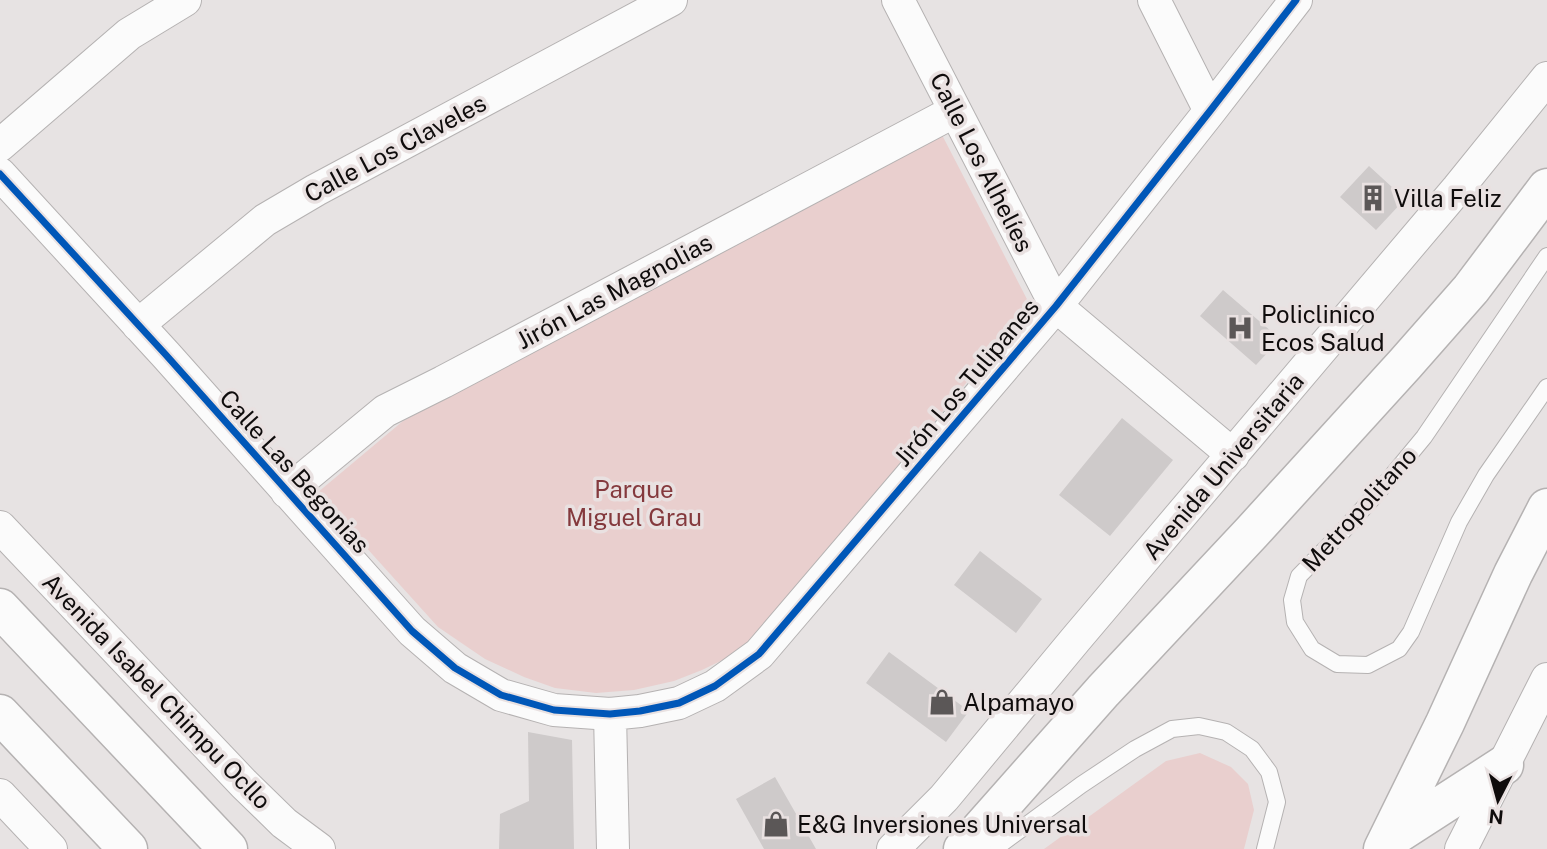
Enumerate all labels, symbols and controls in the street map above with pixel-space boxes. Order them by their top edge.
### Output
street label: Calle Los Alhelíes [925,68,1039,256]
street label: Calle Los Claveles [299,88,491,208]
building icon: Villa Feliz [1358,183,1388,213]
place label: Villa Feliz [1394,184,1502,212]
street label: Jirón Las Magnolias [511,228,717,354]
street label: Jirón Los Tulipanes [888,293,1044,471]
place label: Policlinico Ecos Salud [1261,300,1384,356]
hospital icon: Policlinico Ecos Salud [1225,313,1255,343]
street label: Avenida Universitaria [1137,367,1309,565]
street label: Calle Las Begonias [214,384,376,558]
street label: Metropolitano [1296,441,1422,577]
park label: Parque Miguel Grau [566,475,702,531]
street label: Avenida Isabel Chimpu Ocllo [37,568,277,814]
shop icon: Alpamayo [927,687,957,717]
place label: Alpamayo [963,688,1074,716]
north arrow [1463,765,1533,835]
text: N [1488,805,1505,829]
shop icon: E&G Inversiones Universal [761,809,791,839]
place label: E&G Inversiones Universal [797,810,1088,838]

